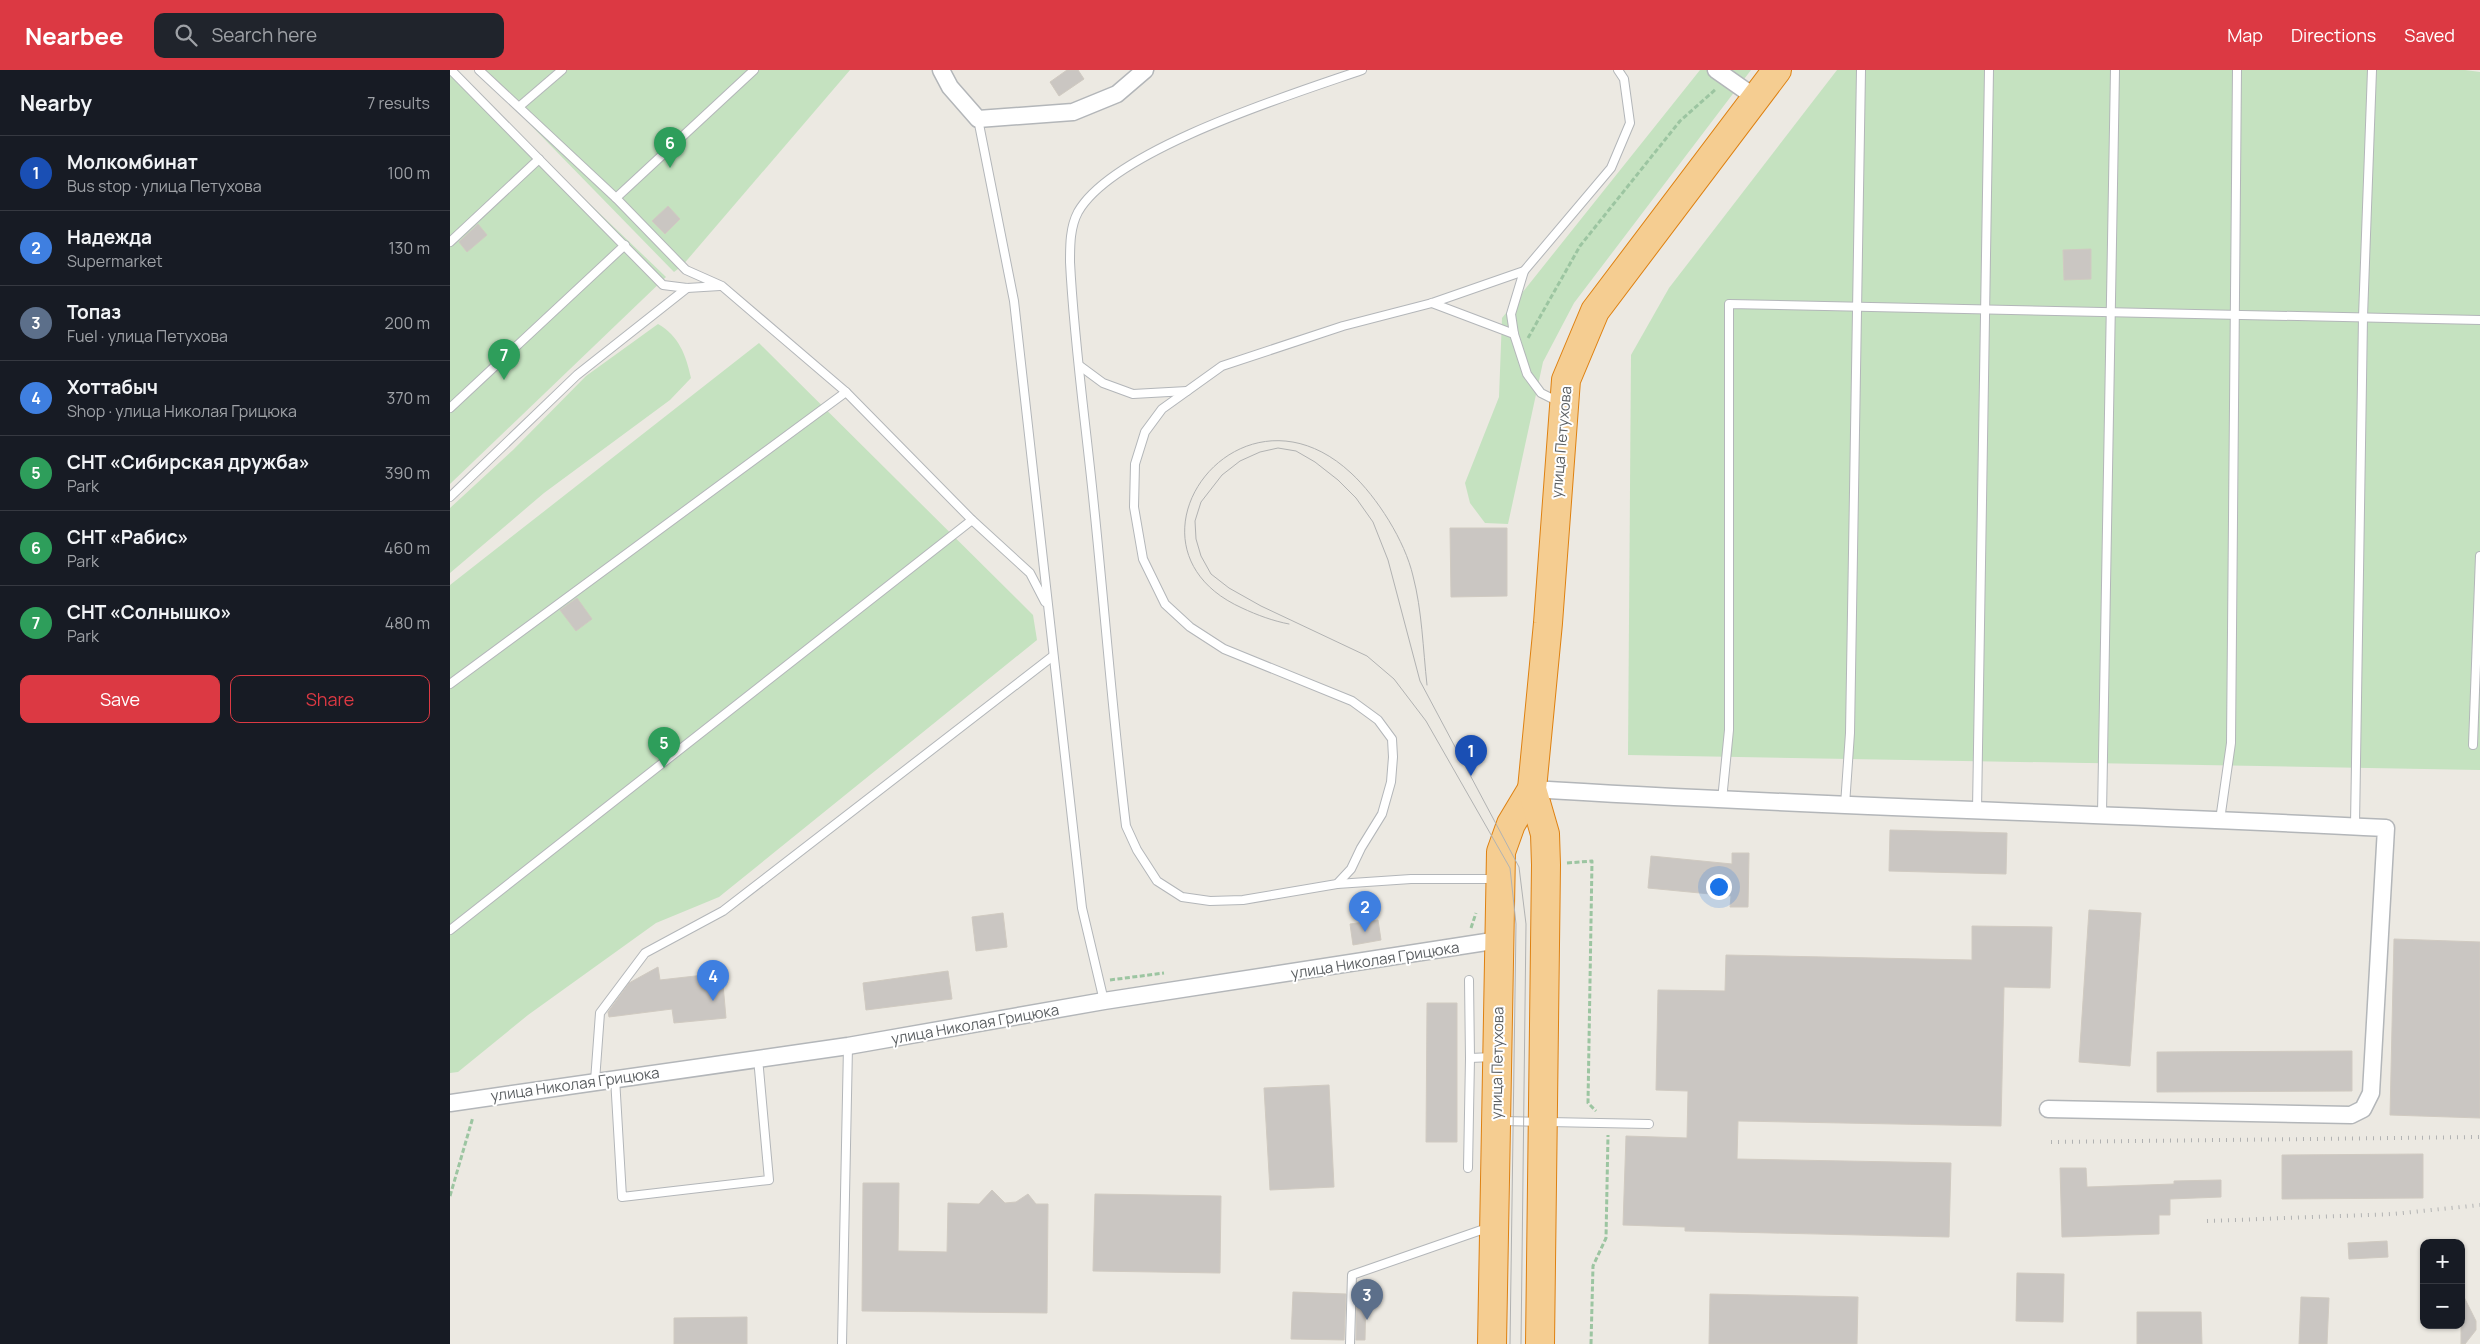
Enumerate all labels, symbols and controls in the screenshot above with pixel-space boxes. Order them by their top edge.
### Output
search box [154,13,504,58]
text: Nearbee [25,19,124,52]
icon: search [172,21,200,49]
text: Search here [212,22,317,48]
text: Map [2227,23,2263,47]
text: Directions [2291,23,2376,47]
text: Saved [2404,23,2455,47]
text: Nearby [20,89,92,117]
text: 7 results [367,92,430,114]
pin: 6 [654,127,686,168]
text: Молкомбинат [67,149,198,175]
text: 1 [32,162,40,184]
text: 100 m [387,162,430,184]
text: Bus stop · улица Петухова [67,175,262,197]
text: Надежда [67,224,152,250]
text: 2 [31,237,41,259]
text: 130 m [388,237,430,259]
text: Supermarket [67,250,163,272]
text: Топаз [67,299,121,325]
text: 3 [31,312,41,334]
text: 200 m [385,312,430,334]
text: Fuel · улица Петухова [67,325,228,347]
pin: 7 [488,339,520,380]
text: Хоттабыч [67,374,158,400]
street label: улица Петухова [1546,385,1576,499]
text: 4 [31,387,41,409]
text: 370 m [387,387,430,409]
text: Shop · улица Николая Грицюка [67,400,297,422]
text: СНТ «Сибирская дружба» [67,449,310,475]
text: 5 [31,462,41,484]
text: 390 m [385,462,430,484]
text: Park [67,475,99,497]
text: СНТ «Рабис» [67,524,189,550]
text: 6 [31,537,41,559]
text: 460 m [384,537,430,559]
text: Park [67,550,99,572]
text: СНТ «Солнышко» [67,599,232,625]
text: 7 [32,612,40,634]
text: 480 m [385,612,430,634]
text: Park [67,625,99,647]
button: Save [20,675,220,723]
button: Share [230,675,430,723]
pin: 5 [648,727,680,768]
pin: 1 [1455,735,1487,776]
your location [1706,874,1732,900]
pin: 2 [1349,891,1381,932]
street label: улица Николая Грицюка [1289,936,1461,984]
pin: 4 [697,960,729,1001]
street label: улица Николая Грицюка [889,999,1061,1049]
street label: улица Петухова [1486,1006,1508,1120]
street label: улица Николая Грицюка [489,1062,661,1106]
map controls [2420,1239,2465,1329]
button: + [2420,1239,2465,1284]
pin: 3 [1351,1279,1383,1320]
button: − [2420,1284,2465,1329]

